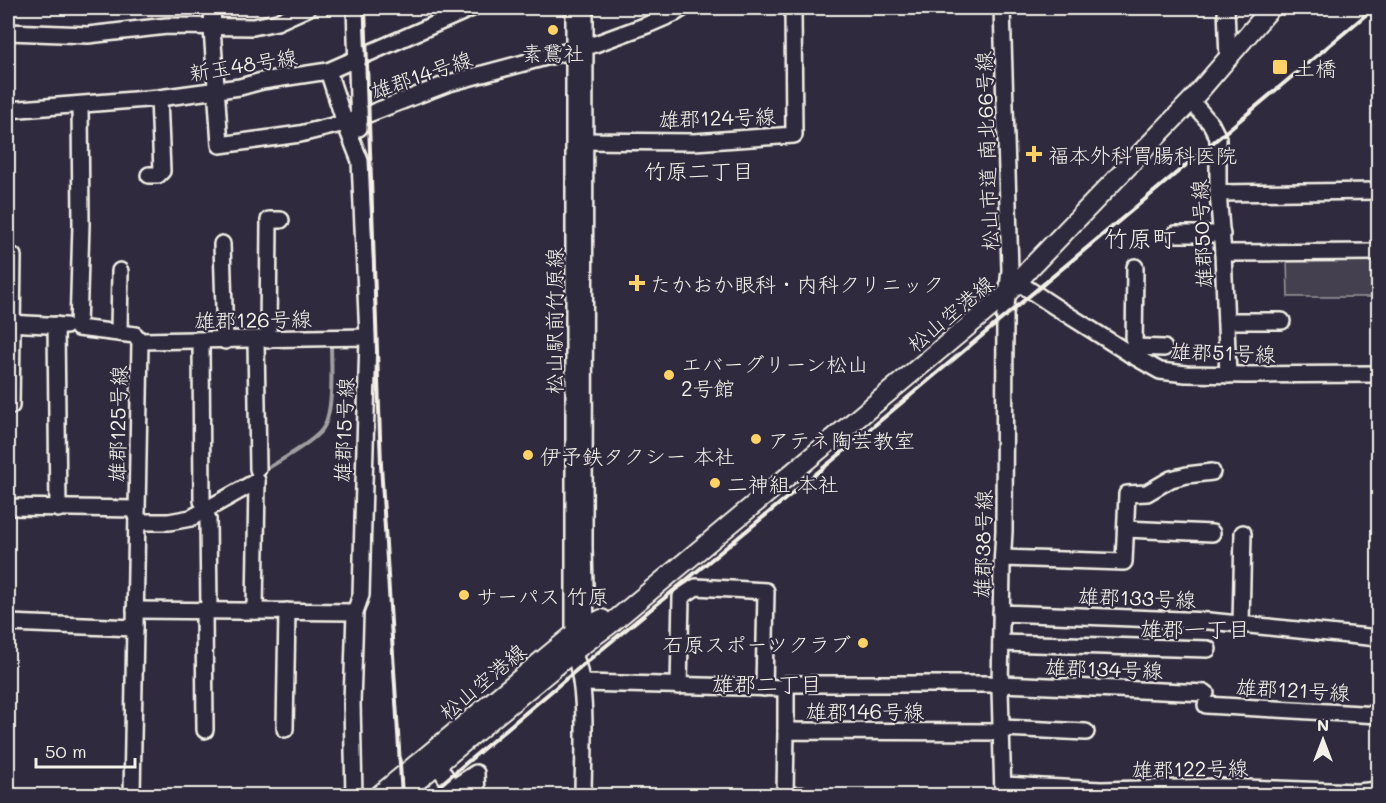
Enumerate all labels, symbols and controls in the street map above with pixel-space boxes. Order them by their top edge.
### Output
marker: 素鵞社 [546,23,560,37]
place label: 素鵞社 [522,39,585,66]
street label: 新玉48号線 [187,42,299,86]
street label: 雄郡14号線 [367,44,475,104]
street label: 松山市道 南北66号線 [969,51,1003,251]
place label: 土橋 [1294,54,1336,81]
marker: 土橋 [1271,58,1289,76]
street label: 雄郡124号線 [658,101,776,133]
place label: 福本外科胃腸科医院 [1048,141,1237,168]
marker: 福本外科胃腸科医院 [1025,145,1043,163]
district label: 竹原二丁目 [644,156,754,185]
street label: 雄郡50号線 [1185,179,1217,289]
district label: 竹原町 [1104,222,1176,253]
street label: 松山駅前竹原線 [540,248,567,395]
street label: 松山空港線 [901,269,999,357]
place label: たかおか眼科・内科クリニック [650,270,944,297]
marker: たかおか眼科・内科クリニック [628,274,646,292]
street label: 雄郡126号線 [194,304,312,334]
street label: 雄郡51号線 [1170,337,1276,367]
place label: エバーグリーン松山 2号館 [681,350,868,401]
street label: 雄郡125号線 [102,365,132,483]
marker: エバーグリーン松山 2号館 [662,368,676,382]
street label: 雄郡15号線 [328,377,358,483]
place label: アテネ陶芸教室 [768,426,915,453]
marker: アテネ陶芸教室 [749,432,763,446]
place label: 伊予鉄タクシー 本社 [540,442,735,469]
marker: 伊予鉄タクシー 本社 [521,448,535,462]
place label: 二神組 本社 [727,470,839,497]
marker: 二神組 本社 [708,476,722,490]
street label: 雄郡38号線 [968,489,996,599]
street label: 雄郡133号線 [1078,581,1196,613]
place label: サーパス 竹原 [476,582,609,609]
marker: サーパス 竹原 [457,588,471,602]
district label: 雄郡一丁目 [1140,614,1250,643]
place label: 石原スポーツクラブ [662,630,851,657]
marker: 石原スポーツクラブ [856,636,870,650]
street label: 松山空港線 [433,637,531,725]
street label: 雄郡134号線 [1045,652,1163,684]
district label: 雄郡二丁目 [712,669,822,698]
street label: 雄郡121号線 [1235,673,1351,705]
street label: 雄郡146号線 [806,697,924,724]
north arrow [1293,710,1353,770]
text: N [1317,714,1329,735]
scale bar [36,731,135,769]
text: 50 m [45,739,87,763]
street label: 雄郡122号線 [1131,753,1249,783]

